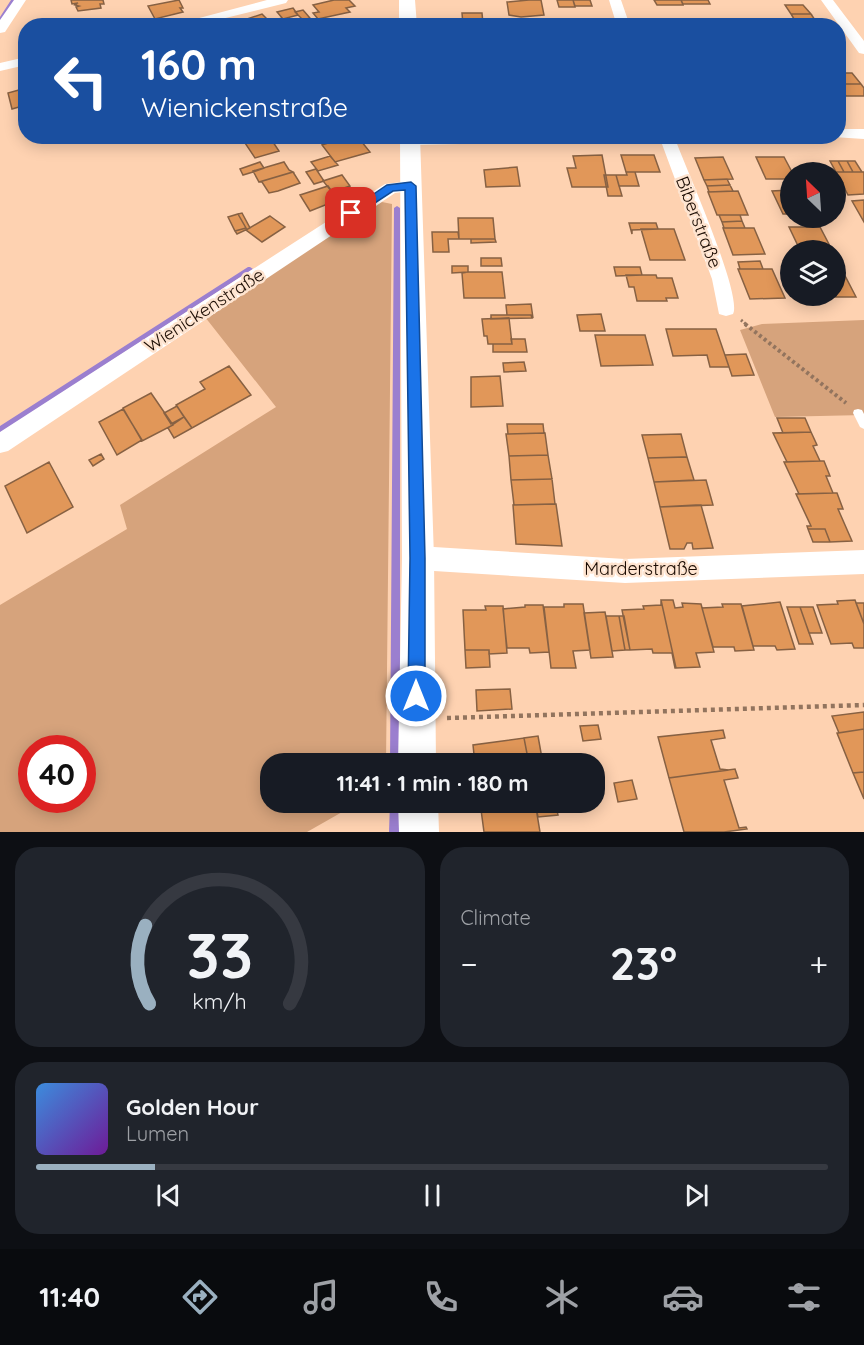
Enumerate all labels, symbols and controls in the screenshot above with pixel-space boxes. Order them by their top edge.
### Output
text: 160 m [141,38,257,91]
icon: left [42,42,120,120]
text: Wienickenstraße [141,90,348,124]
north arrow [780,162,846,228]
map controls [780,162,846,306]
street label: Biberstraße [671,173,727,271]
pin [325,187,376,238]
icon: arrive [334,196,367,229]
button: layers [780,240,846,306]
street label: Wienickenstraße [140,263,268,357]
street label: Marderstraße [584,557,698,580]
position arrow [384,664,448,728]
speed limit sign: 40 [18,735,96,813]
text: 11:41 · 1 min · 180 m [336,769,529,797]
text: Climate [461,905,531,930]
text: 33 [186,916,253,994]
text: 23° [610,935,677,991]
text: − [461,943,478,984]
text: + [809,943,828,984]
text: km/h [193,988,247,1014]
text: Golden Hour [126,1093,259,1121]
text: Lumen [126,1121,189,1146]
icon: previous [152,1179,185,1212]
icon: pause [416,1179,449,1212]
icon: next [680,1179,713,1212]
icon: directions [179,1276,221,1318]
icon: music [300,1276,342,1318]
icon: phone [420,1276,462,1318]
icon: climate [541,1276,583,1318]
icon: car [662,1276,704,1318]
icon: filters [783,1276,825,1318]
text: 11:40 [39,1280,100,1314]

